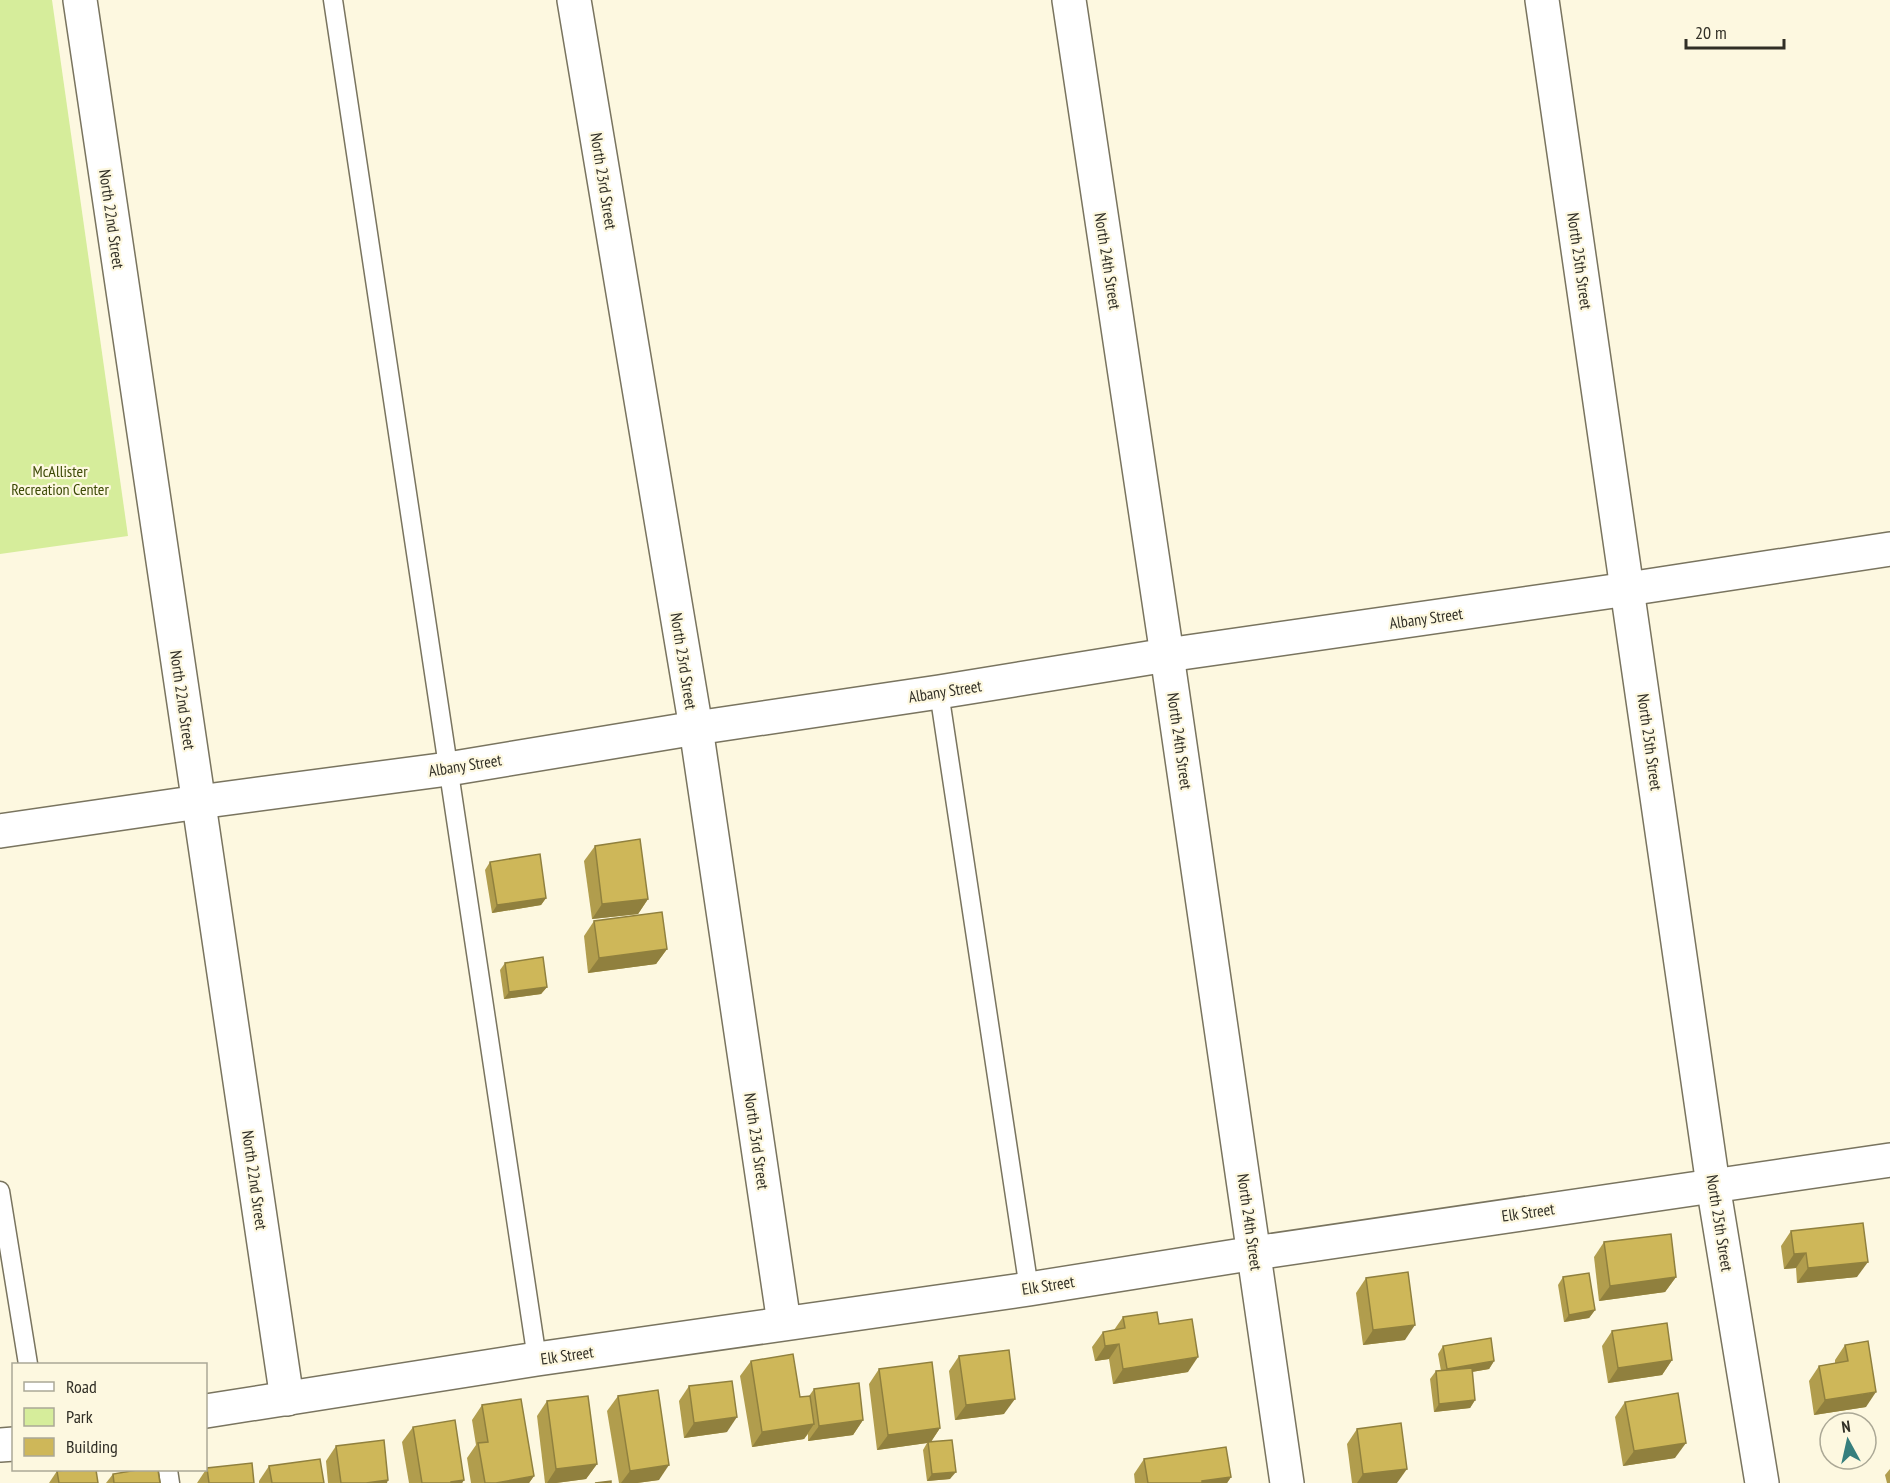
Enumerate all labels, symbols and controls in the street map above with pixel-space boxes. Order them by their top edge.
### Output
scale bar [1686,12,1784,50]
text: 20 m [1695,21,1727,44]
street label: North 23rd Street [587,131,622,231]
street label: North 22nd Street [95,168,129,270]
street label: North 24th Street [1090,211,1126,311]
street label: North 25th Street [1563,211,1597,311]
park label: McAllister Recreation Center [11,461,109,499]
street label: Albany Street [1388,603,1464,633]
street label: North 23rd Street [667,611,702,711]
street label: North 22nd Street [166,649,200,751]
street label: Albany Street [907,675,984,707]
street label: North 24th Street [1163,691,1197,791]
street label: North 25th Street [1633,692,1667,792]
street label: Albany Street [427,749,504,781]
street label: North 23rd Street [740,1091,774,1191]
street label: North 22nd Street [238,1129,272,1231]
street label: North 24th Street [1233,1172,1267,1272]
street label: North 25th Street [1702,1173,1738,1273]
street label: Elk Street [1500,1198,1556,1226]
street label: Elk Street [1020,1271,1076,1299]
street label: Elk Street [539,1341,595,1369]
legend [12,1363,207,1471]
text: Road [66,1375,97,1398]
text: Park [66,1405,93,1428]
north arrow [1818,1411,1878,1471]
text: N [1840,1416,1852,1437]
text: Building [66,1435,118,1458]

